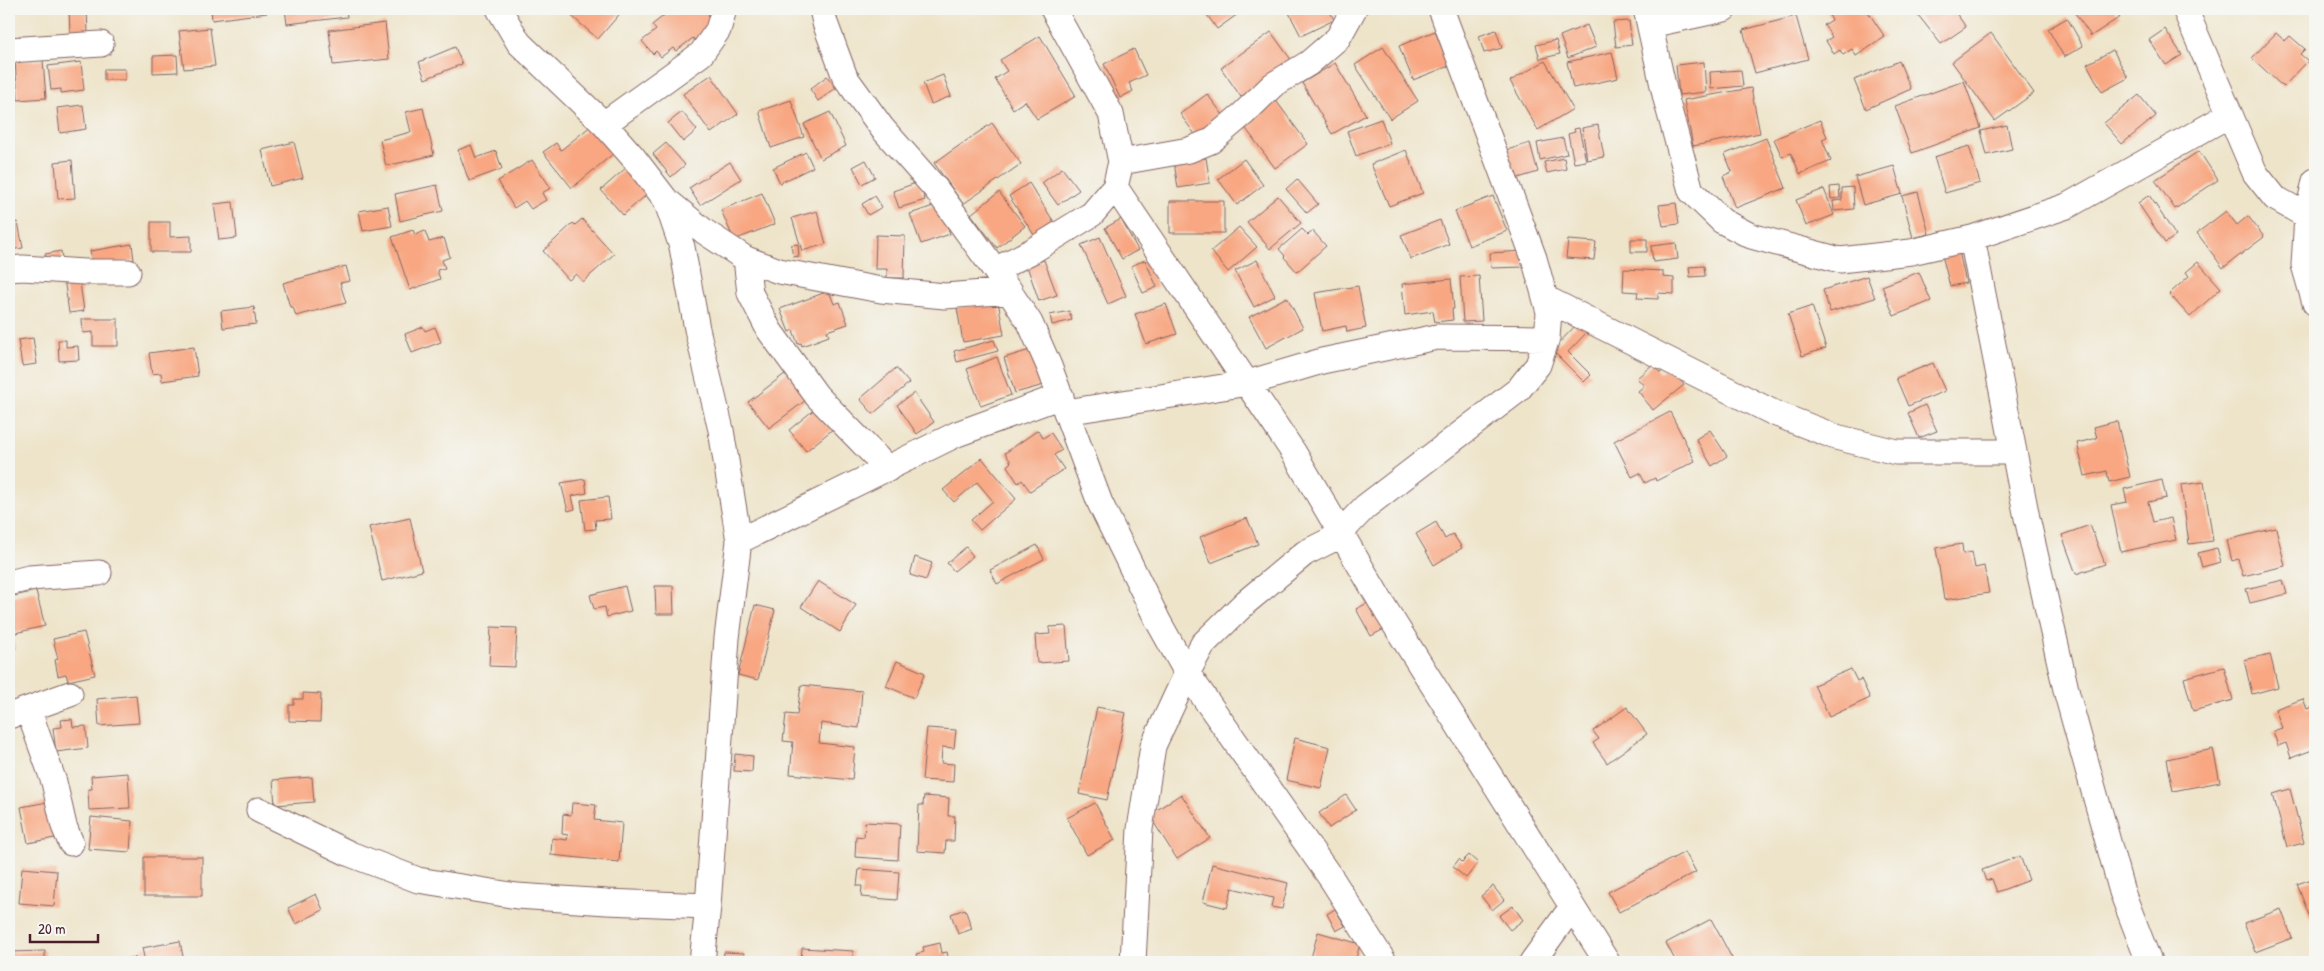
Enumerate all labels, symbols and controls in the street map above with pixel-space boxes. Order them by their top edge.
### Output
scale bar [30,911,98,943]
text: 20 m [38,918,65,939]

